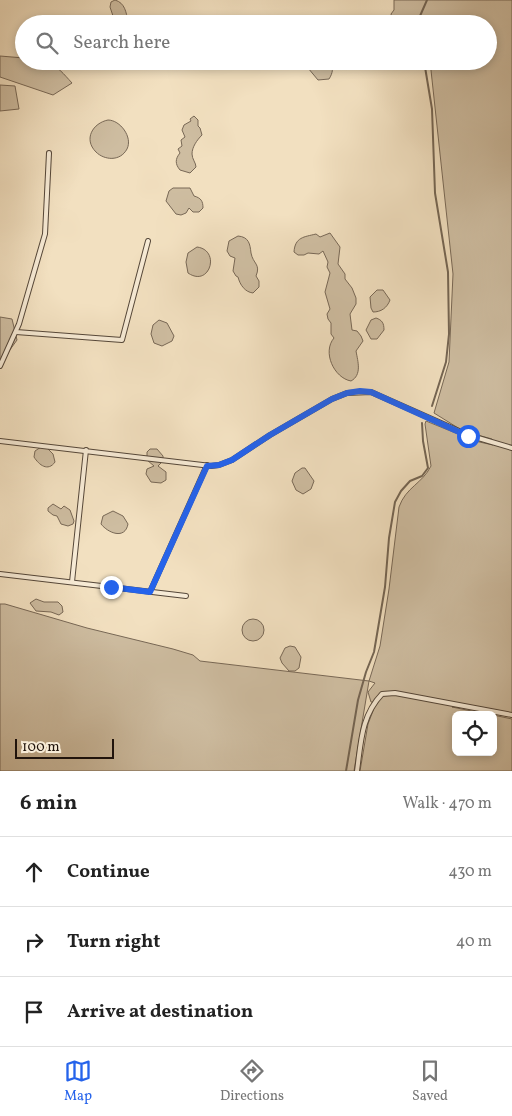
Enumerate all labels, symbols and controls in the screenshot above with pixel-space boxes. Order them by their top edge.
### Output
search box [15,15,497,70]
icon: search [33,29,61,57]
text: Search here [73,30,170,56]
route start [457,425,480,448]
route end [100,576,123,599]
map controls [452,711,497,756]
button: locate [452,711,497,756]
scale bar [15,736,114,759]
text: 100 m [22,738,60,757]
text: 6 min [20,789,77,818]
text: Walk · 470 m [402,793,492,815]
icon: ahead [20,858,48,886]
text: Continue [67,859,150,885]
text: 430 m [448,861,492,883]
icon: right [20,928,48,956]
text: Turn right [67,929,160,955]
text: 40 m [456,931,492,953]
icon: arrive [20,998,48,1026]
text: Arrive at destination [67,999,253,1025]
tab: Map [64,1057,92,1106]
tab: Directions [220,1057,284,1106]
tab: Saved [412,1057,448,1106]

